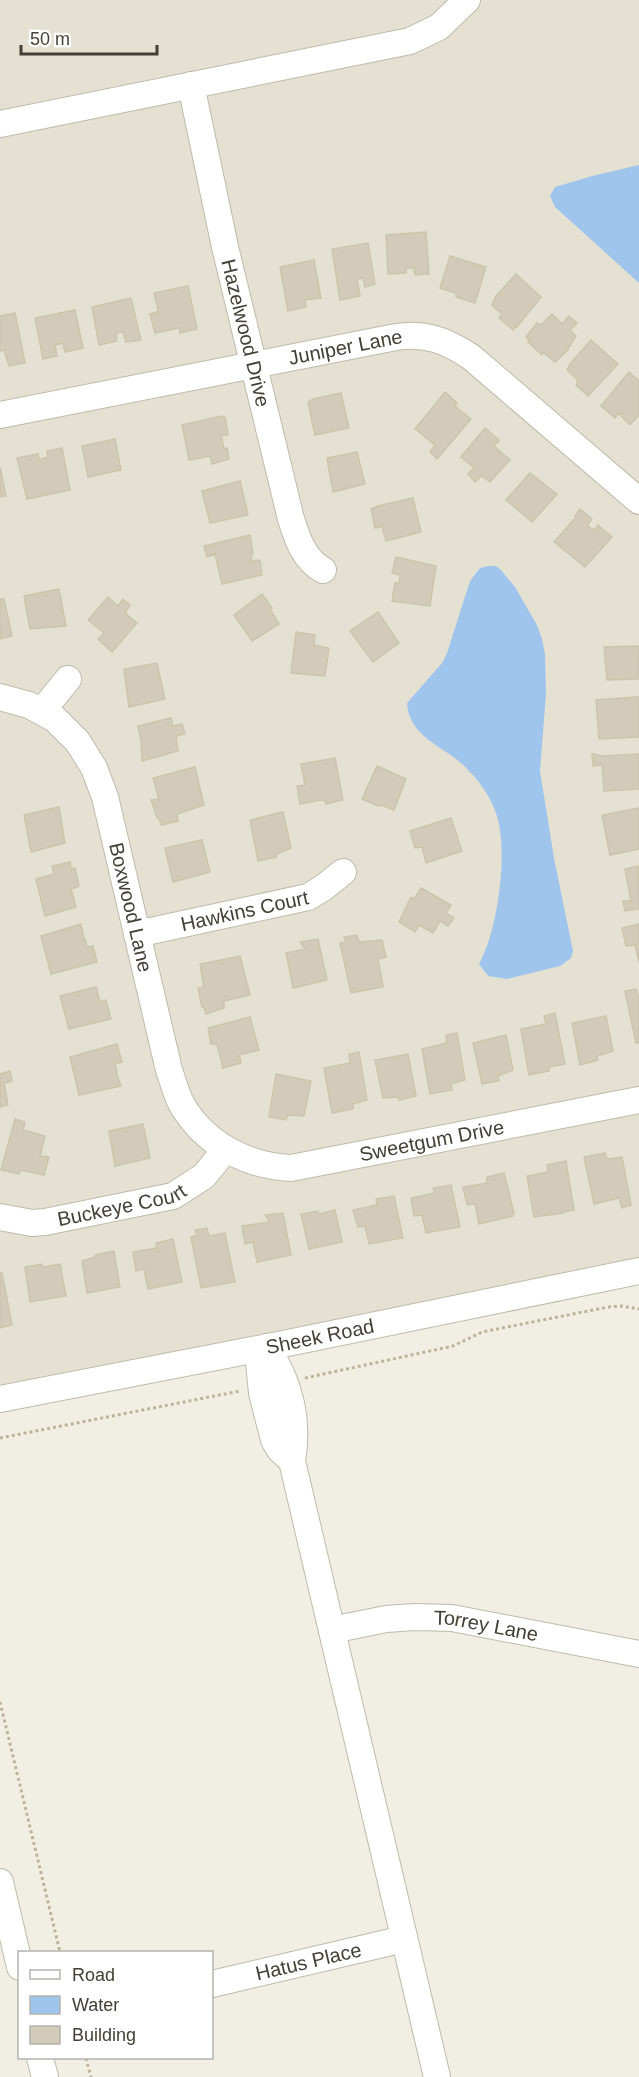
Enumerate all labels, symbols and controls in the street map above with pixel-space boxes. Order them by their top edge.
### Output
scale bar [21,18,158,56]
text: 50 m [30,29,70,49]
street label: Hazelwood Drive [217,257,274,409]
street label: Juniper Lane [286,325,404,369]
street label: Boxwood Lane [105,840,157,974]
street label: Hawkins Court [179,886,311,935]
street label: Sweetgum Drive [358,1116,506,1165]
street label: Buckeye Court [55,1179,191,1230]
street label: Sheek Road [264,1315,376,1358]
street label: Torrey Lane [434,1607,540,1645]
street label: Hatus Place [253,1938,363,1984]
legend [18,1951,213,2059]
text: Road [72,1965,115,1985]
text: Water [72,1995,119,2015]
text: Building [72,2025,136,2045]

